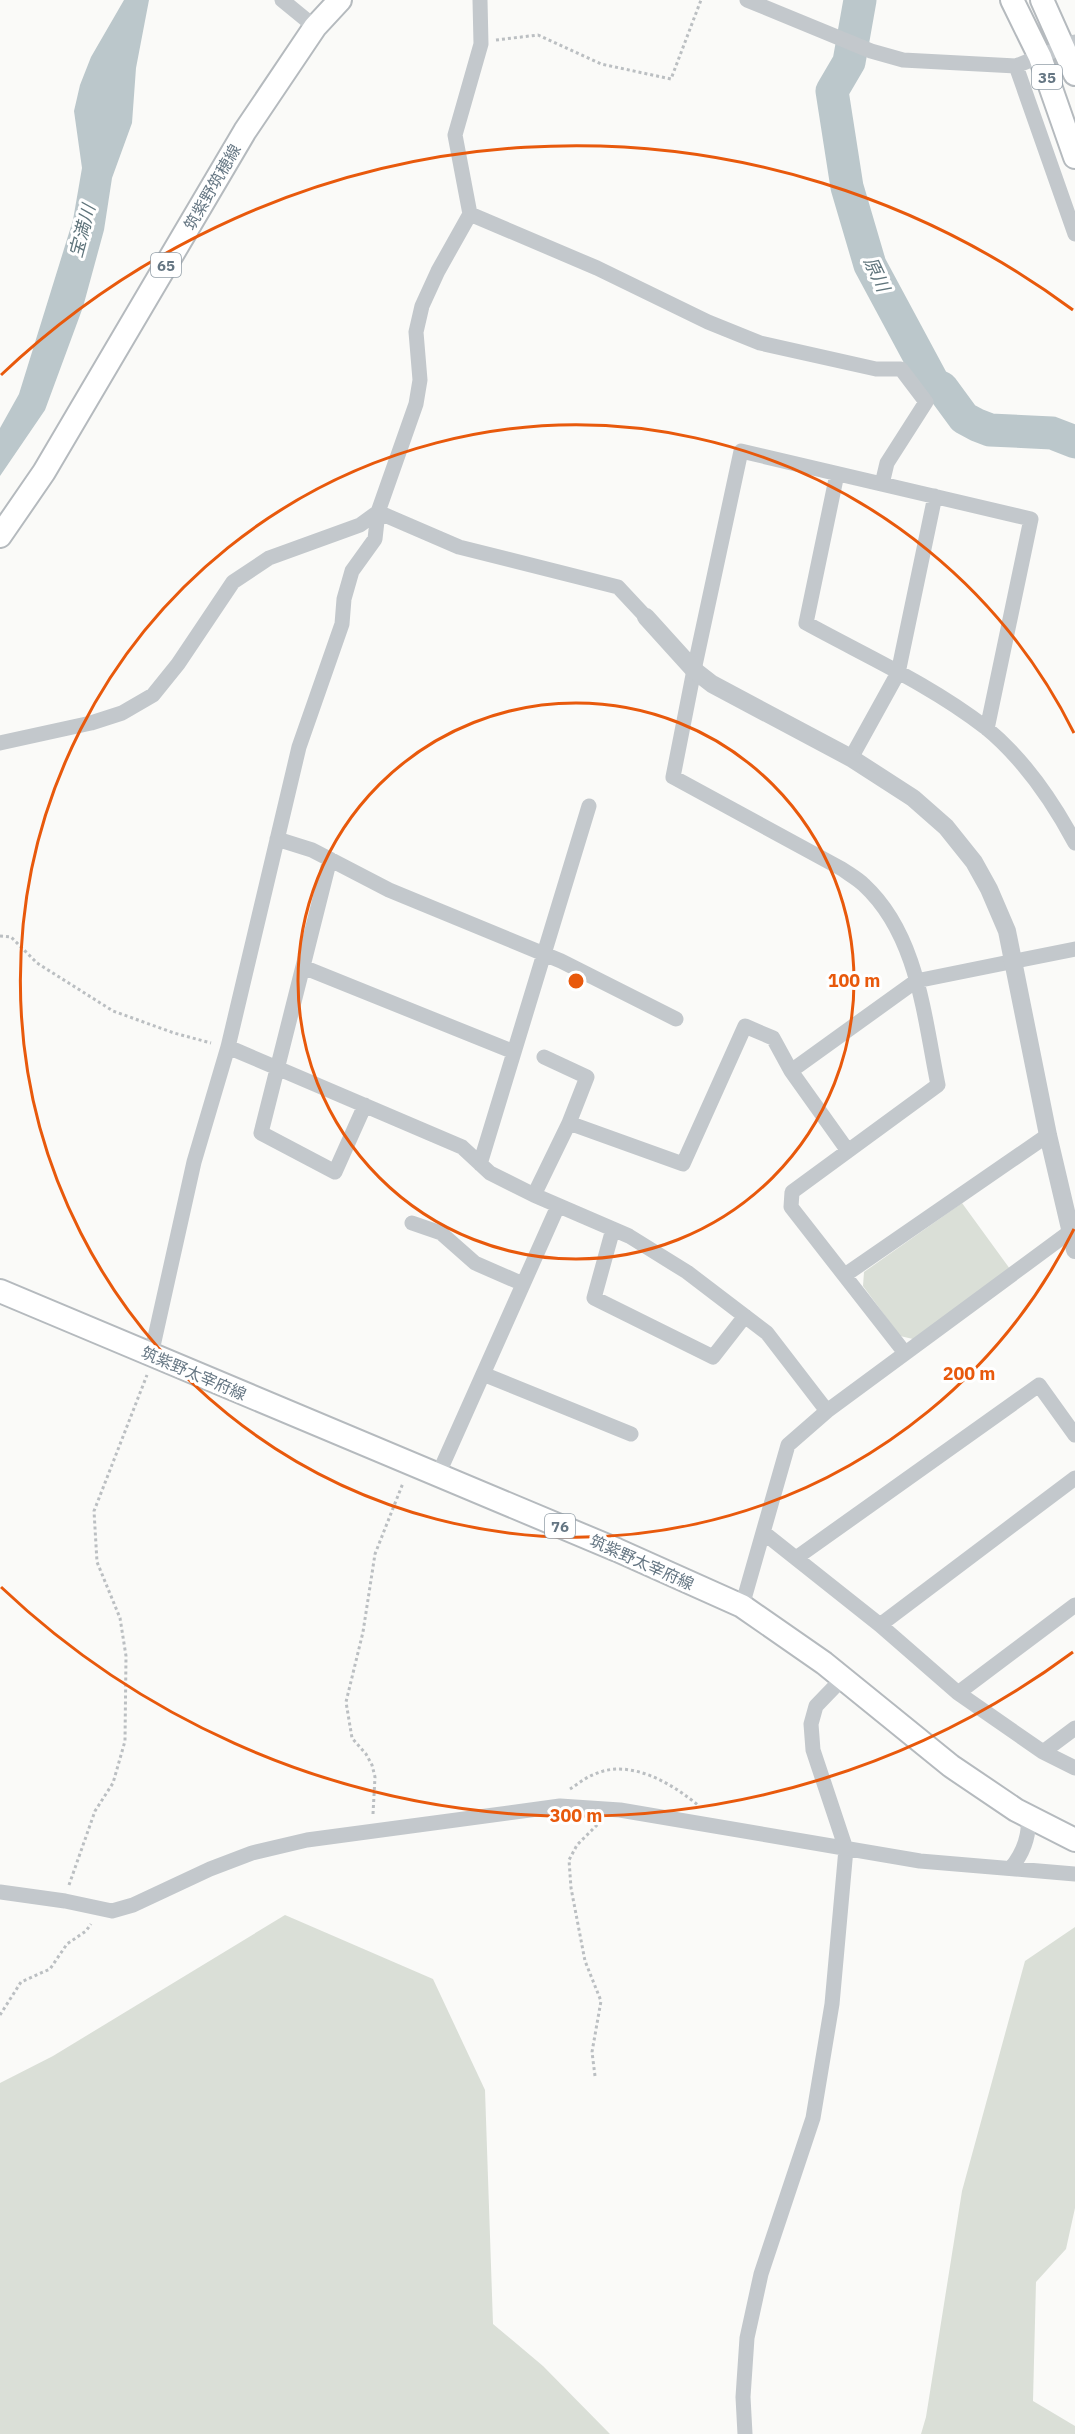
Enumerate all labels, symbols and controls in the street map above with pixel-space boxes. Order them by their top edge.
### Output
road number: 35 [1032,65,1062,89]
street label: 筑紫野筑穂線 [179,140,245,234]
water label: 宝満川 [64,200,101,260]
road number: 65 [151,253,181,277]
water label: 原川 [859,253,896,297]
text: 100 m [828,969,880,992]
centre of rings [566,971,586,991]
street label: 筑紫野太宰府線 [139,1342,249,1404]
text: 200 m [943,1362,995,1385]
road number: 76 [545,1514,575,1538]
street label: 筑紫野太宰府線 [587,1530,697,1594]
text: 300 m [550,1804,602,1827]

